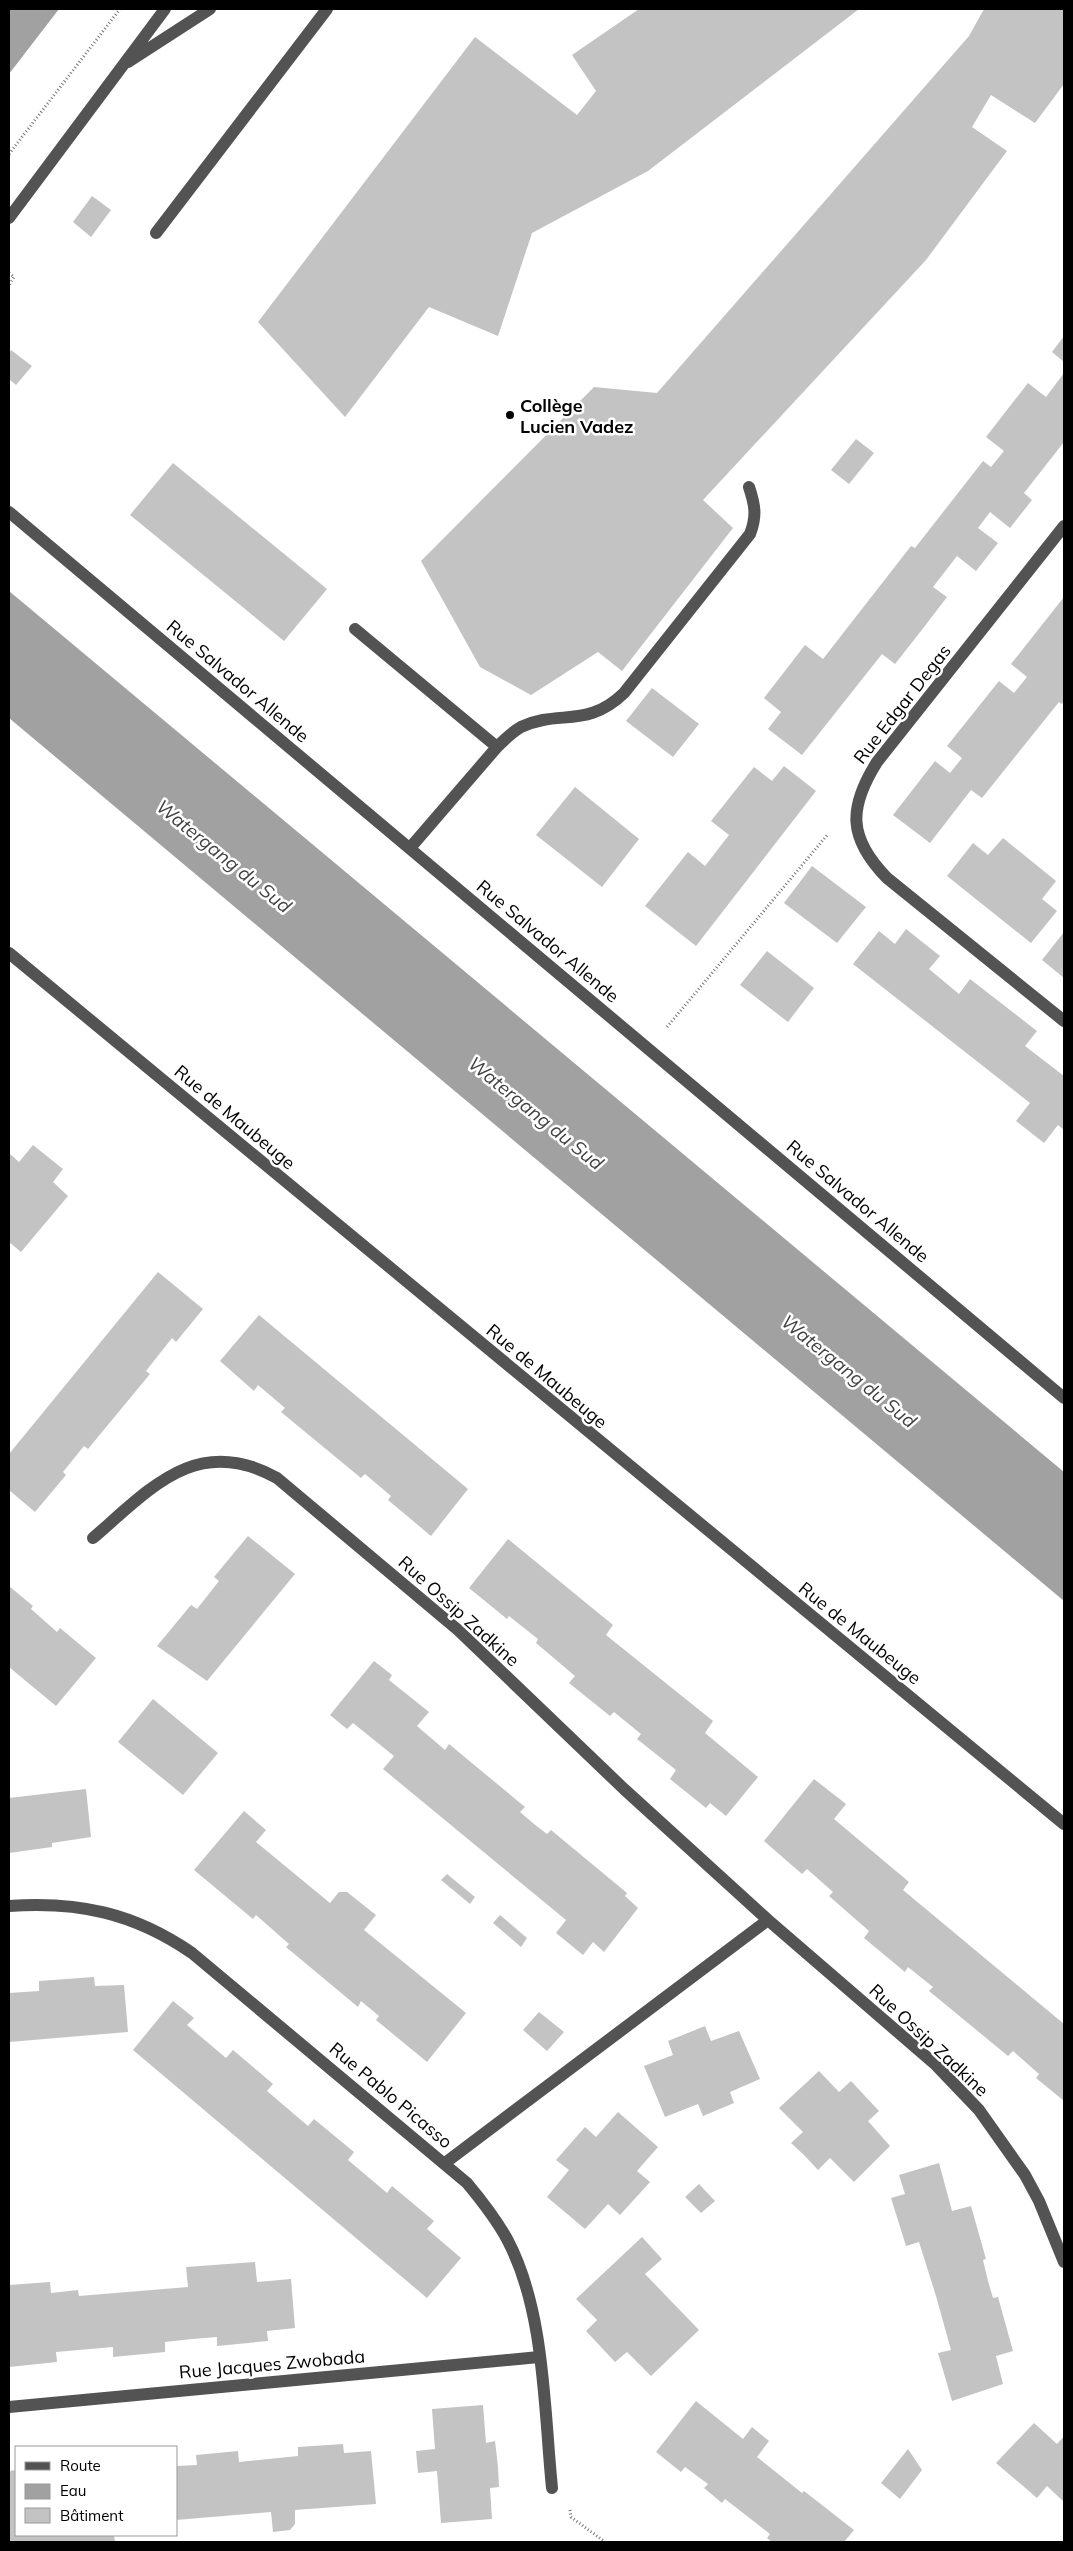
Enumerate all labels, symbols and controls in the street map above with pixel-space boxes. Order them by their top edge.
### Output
place label: Collège Lucien Vadez [520,394,633,438]
marker: Collège Lucien Vadez [504,409,516,421]
street label: Rue Salvador Allende [162,615,314,747]
street label: Rue Edgar Degas [848,640,956,768]
water label: Watergang du Sud [152,794,297,918]
street label: Rue Salvador Allende [472,875,624,1007]
water label: Watergang du Sud [464,1051,609,1175]
street label: Rue de Maubeuge [170,1060,300,1174]
street label: Rue Salvador Allende [782,1135,934,1267]
water label: Watergang du Sud [777,1309,922,1433]
street label: Rue de Maubeuge [482,1319,612,1433]
street label: Rue Ossip Zadkine [394,1551,524,1671]
street label: Rue de Maubeuge [794,1577,926,1689]
street label: Rue Ossip Zadkine [865,1979,993,2101]
street label: Rue Pablo Picasso [325,2037,457,2153]
street label: Rue Jacques Zwobada [178,2344,366,2384]
legend [15,2446,178,2536]
text: Route [60,2456,101,2475]
text: Eau [60,2481,86,2500]
text: Bâtiment [60,2506,123,2525]

